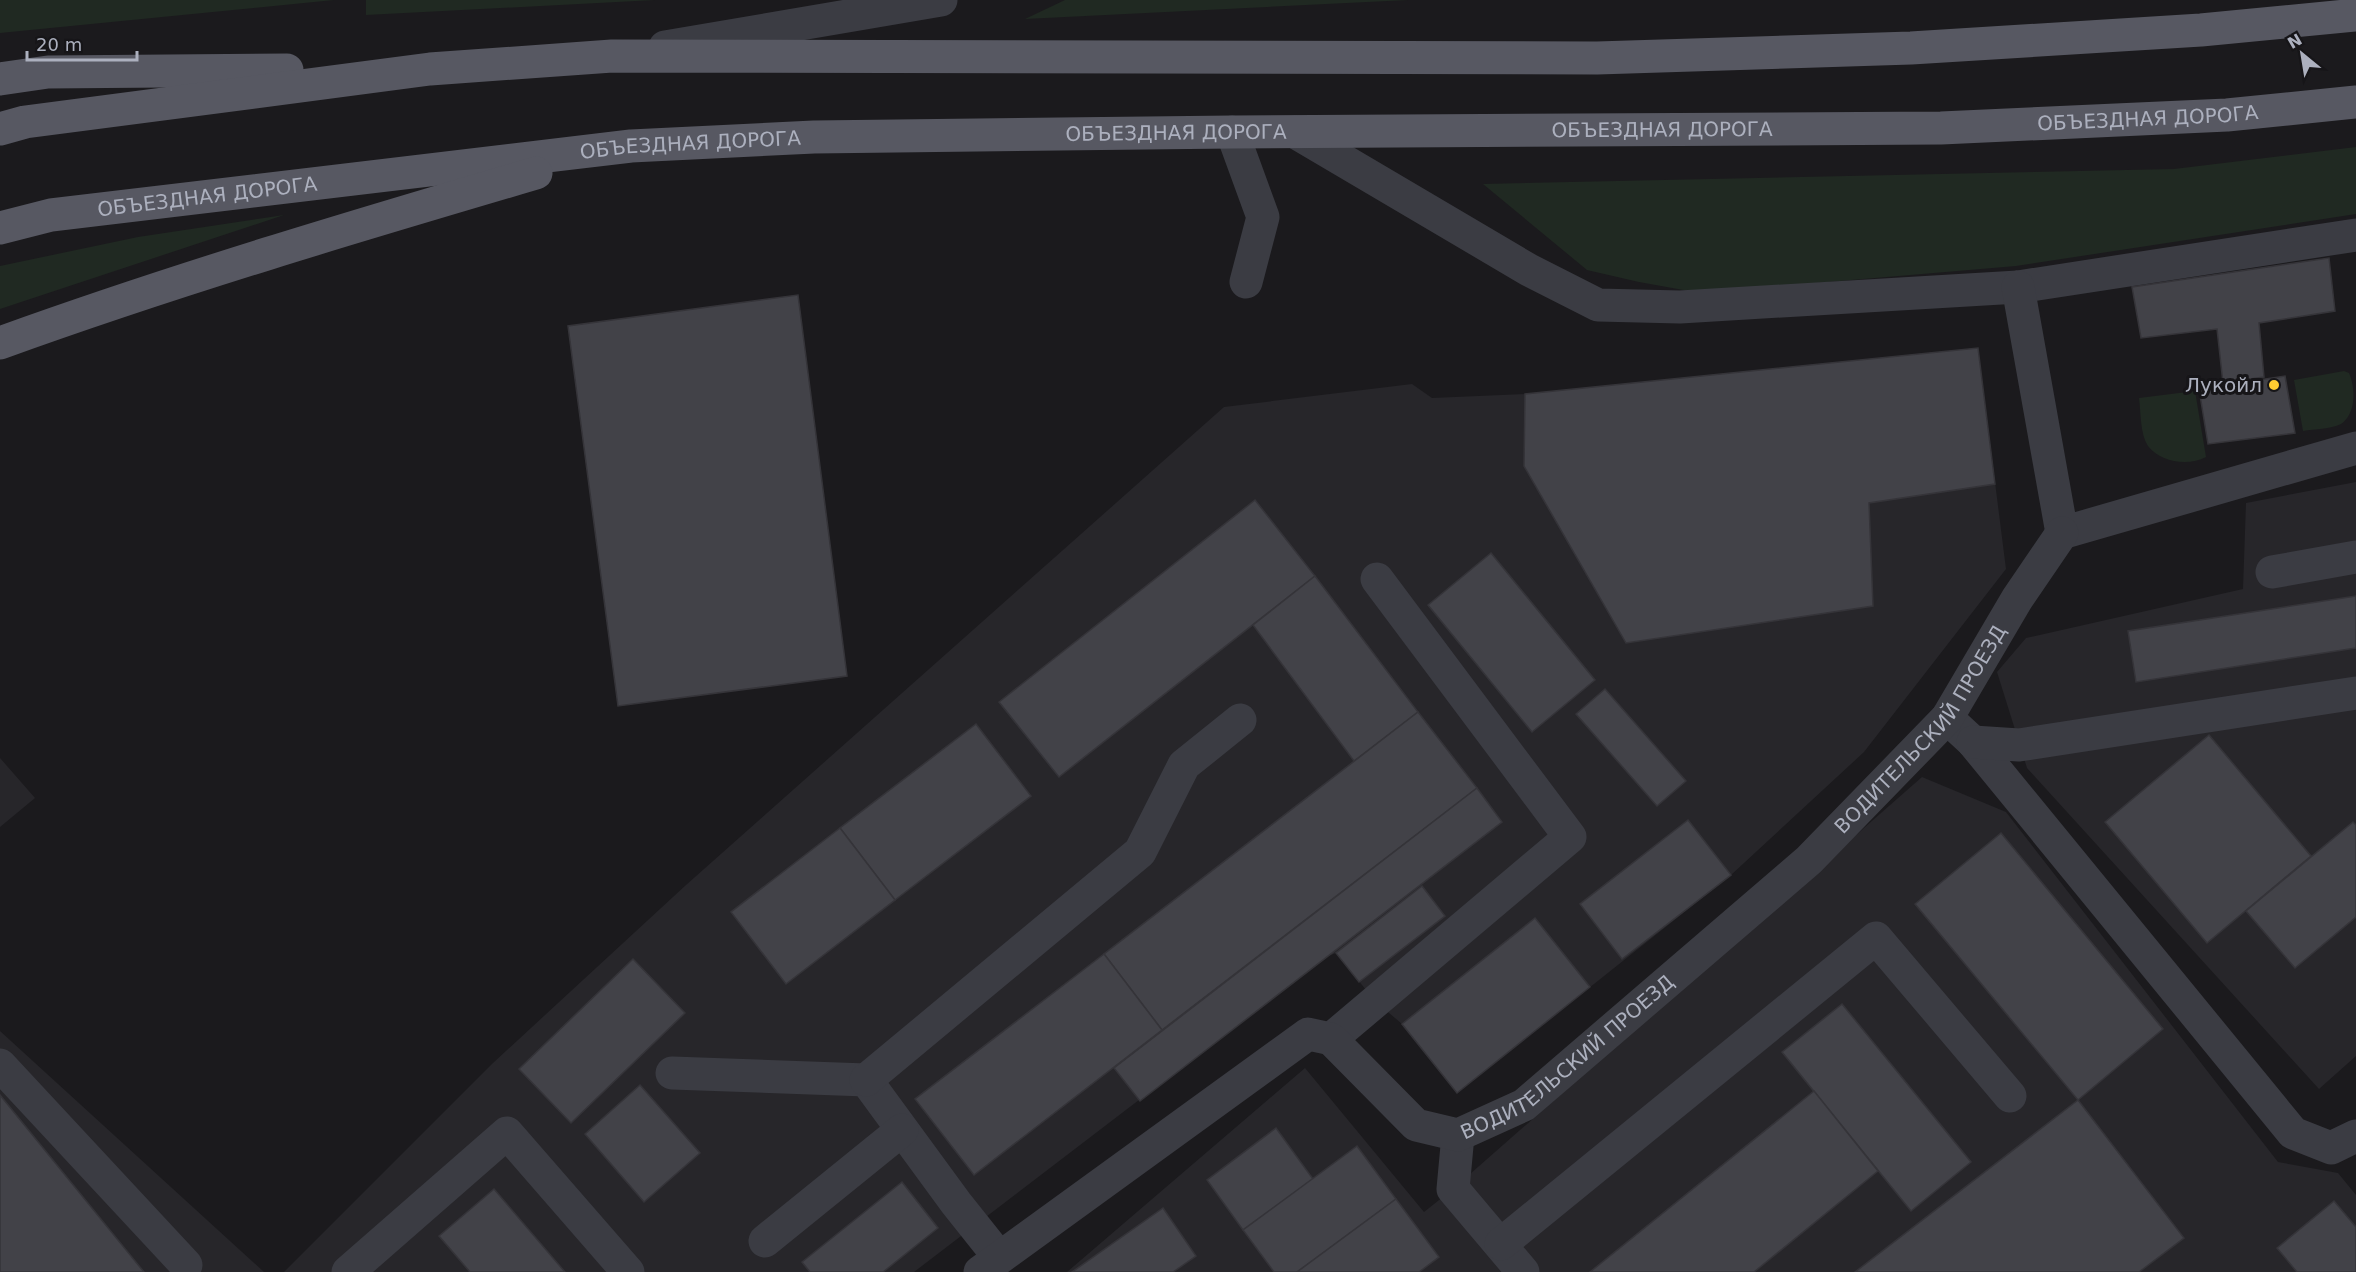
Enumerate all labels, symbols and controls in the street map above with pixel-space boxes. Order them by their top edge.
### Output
scale bar [27,24,136,62]
north arrow [2272,24,2332,84]
text: N [2284,30,2305,53]
text: 20 m [36,34,82,55]
street label: ОБЪЕЗДНАЯ ДОРОГА [2037,100,2260,136]
street label: ОБЪЕЗДНАЯ ДОРОГА [1551,117,1773,142]
street label: ОБЪЕЗДНАЯ ДОРОГА [1065,120,1287,146]
street label: ОБЪЕЗДНАЯ ДОРОГА [579,126,802,164]
street label: ОБЪЕЗДНАЯ ДОРОГА [96,171,319,221]
place label: Лукойл [2185,373,2262,397]
marker: Лукойл [2267,378,2281,392]
street label: ВОДИТЕЛЬСКИЙ ПРОЕЗД [1829,621,2011,838]
street label: ВОДИТЕЛЬСКИЙ ПРОЕЗД [1457,970,1679,1144]

